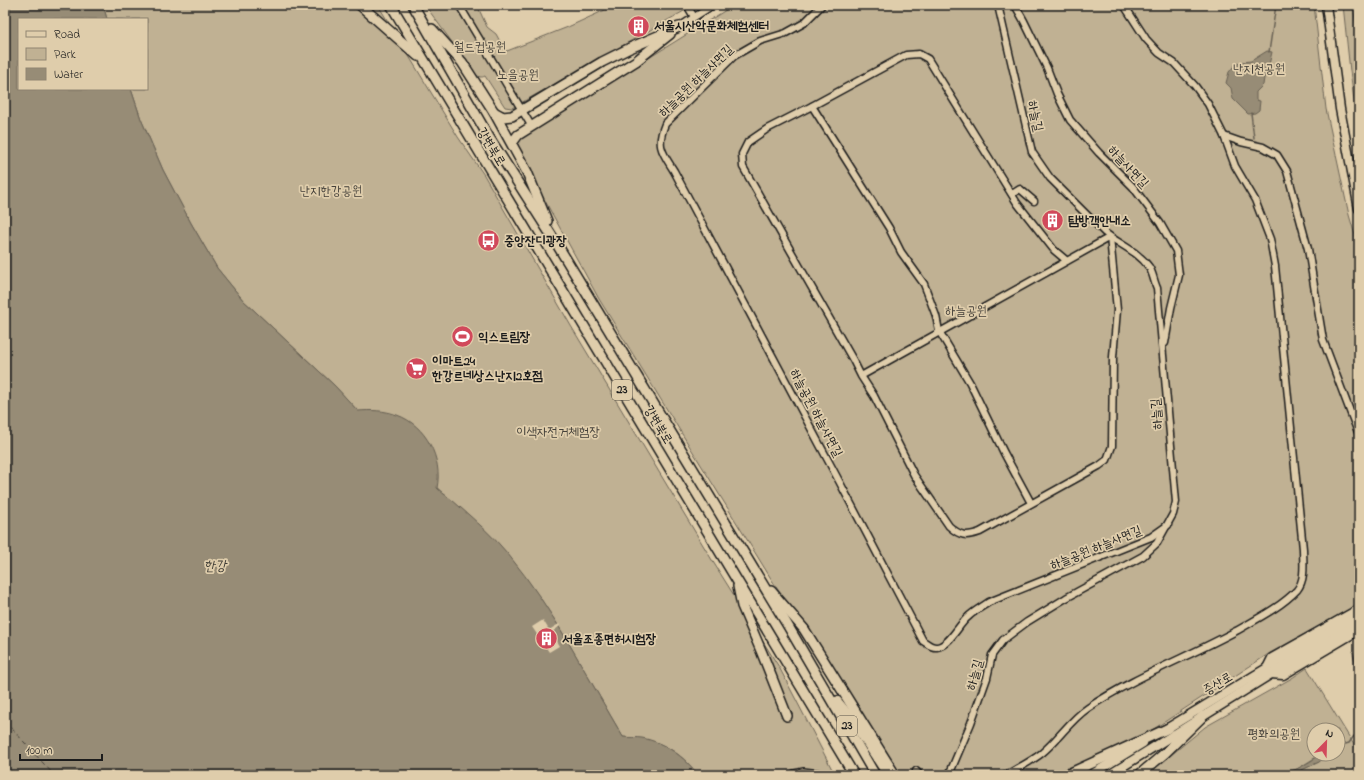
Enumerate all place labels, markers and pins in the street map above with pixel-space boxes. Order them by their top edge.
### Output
building icon: 서울시산악문화체험센터 [625,13,651,39]
place label: 서울시산악문화체험센터 [654,17,769,36]
building icon: 탐방객안내소 [1039,208,1065,234]
place label: 탐방객안내소 [1068,212,1131,231]
bus stop icon: 중앙잔디광장 [476,228,502,254]
place label: 중앙잔디광장 [504,232,567,251]
sports icon: 익스트림장 [450,324,476,350]
place label: 익스트림장 [478,328,531,347]
place label: 이마트24 한강르네상스난지2호점 [431,352,544,386]
supermarket icon: 이마트24 한강르네상스난지2호점 [404,355,430,381]
building icon: 서울조종면허시험장 [534,626,560,652]
place label: 서울조종면허시험장 [562,630,657,649]

